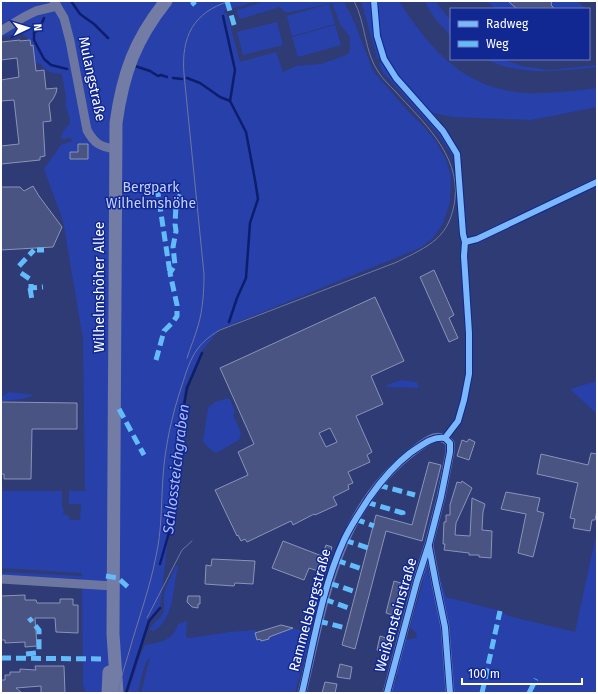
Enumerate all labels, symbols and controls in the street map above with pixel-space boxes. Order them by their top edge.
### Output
north arrow [8,8,48,48]
legend [450,8,590,60]
text: Radweg [486,17,529,31]
text: N [31,23,44,31]
street label: Mulangstraße [75,35,109,123]
text: Weg [486,37,509,51]
park label: Bergpark Wilhelmshöhe [106,179,196,212]
street label: Wilhelmshöher Allee [91,222,108,352]
water label: Schlossteichgraben [159,403,193,536]
street label: Rammelsbergstraße [285,547,335,673]
street label: Weißensteinstraße [372,556,420,674]
scale bar [462,660,582,686]
text: 100 m [468,667,500,681]

